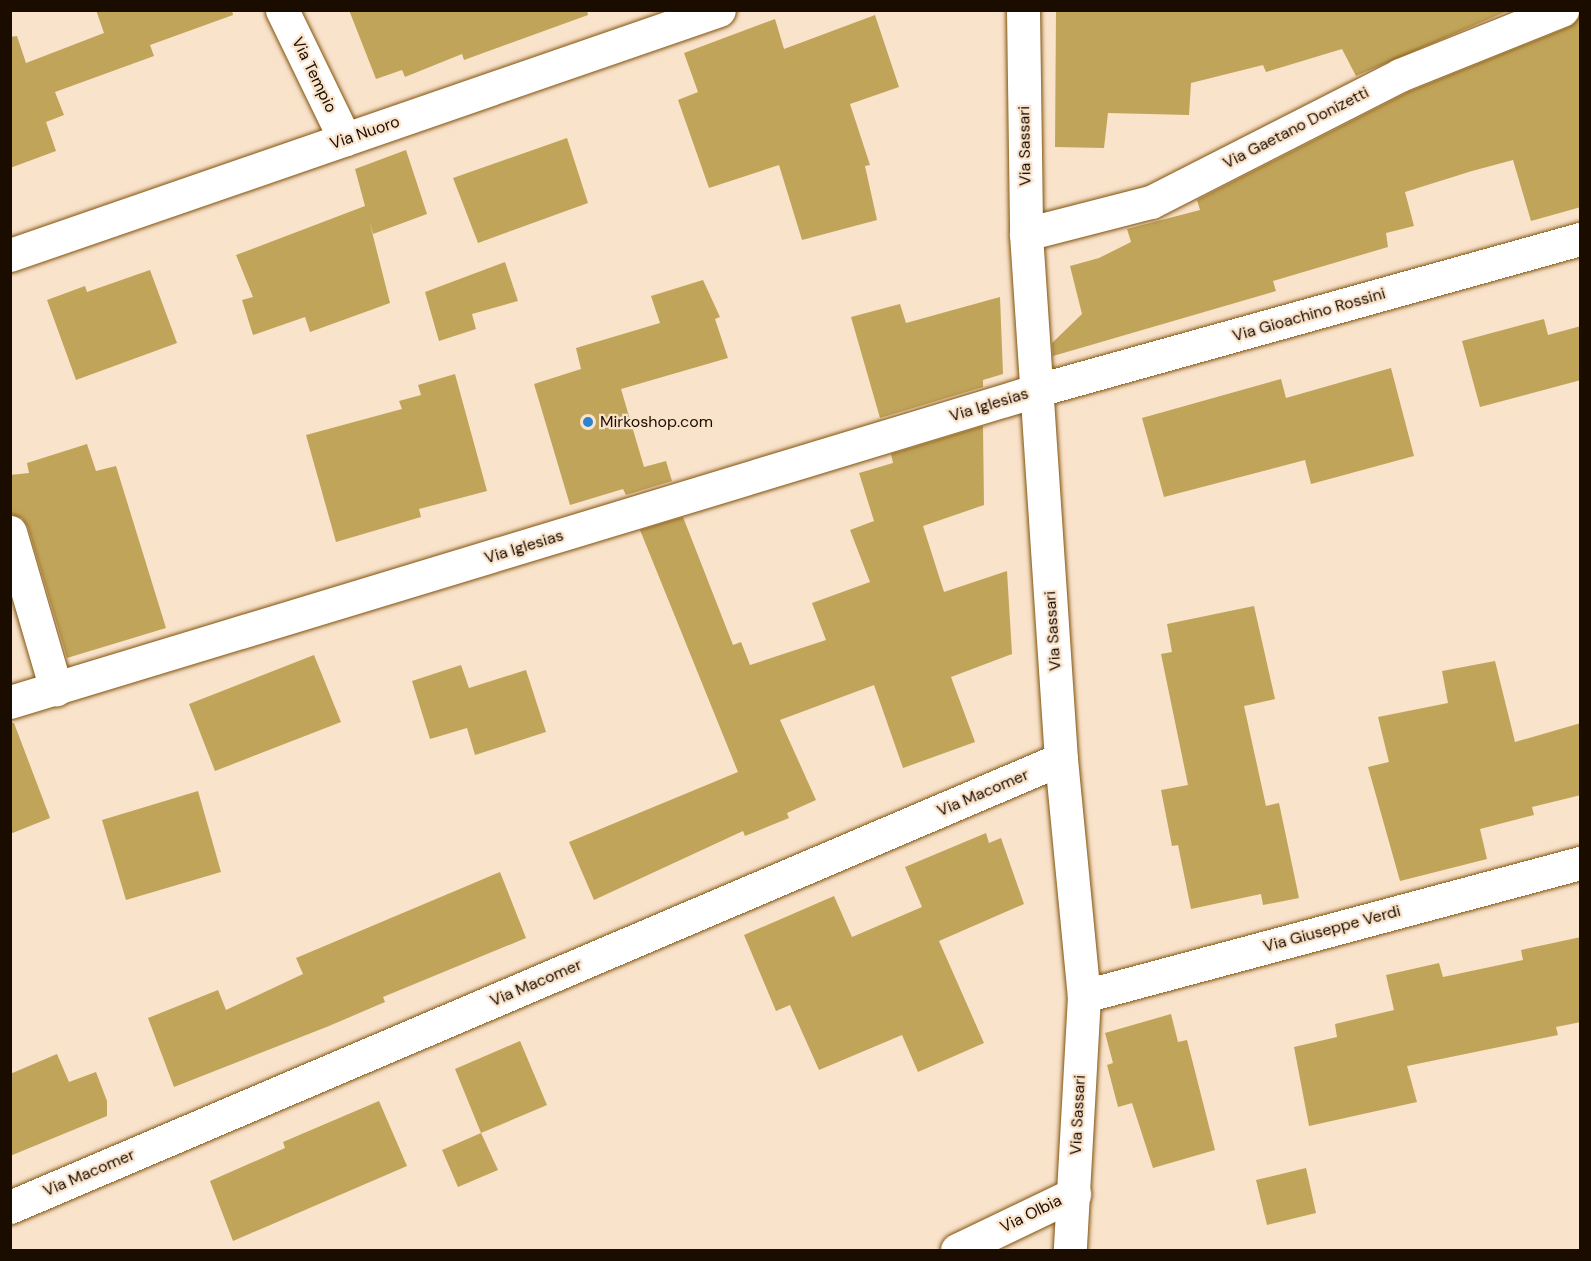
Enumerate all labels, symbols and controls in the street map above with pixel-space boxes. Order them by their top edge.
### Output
street label: Via Tempio [287,34,341,116]
street label: Via Gaetano Donizetti [1220,83,1372,173]
street label: Via Sassari [1015,106,1035,186]
street label: Via Nuoro [328,112,402,154]
street label: Via Gioachino Rossini [1230,284,1388,346]
street label: Via Iglesias [947,384,1031,426]
place label: Mirkoshop.com [600,412,713,432]
marker: Mirkoshop.com [581,415,595,429]
street label: Via Iglesias [482,526,566,568]
street label: Via Sassari [1041,590,1065,672]
street label: Via Macomer [934,765,1032,821]
street label: Via Giuseppe Verdi [1261,901,1403,957]
street label: Via Macomer [487,955,585,1011]
street label: Via Sassari [1066,1075,1090,1155]
street label: Via Macomer [40,1145,138,1201]
street label: Via Olbia [997,1191,1065,1237]

